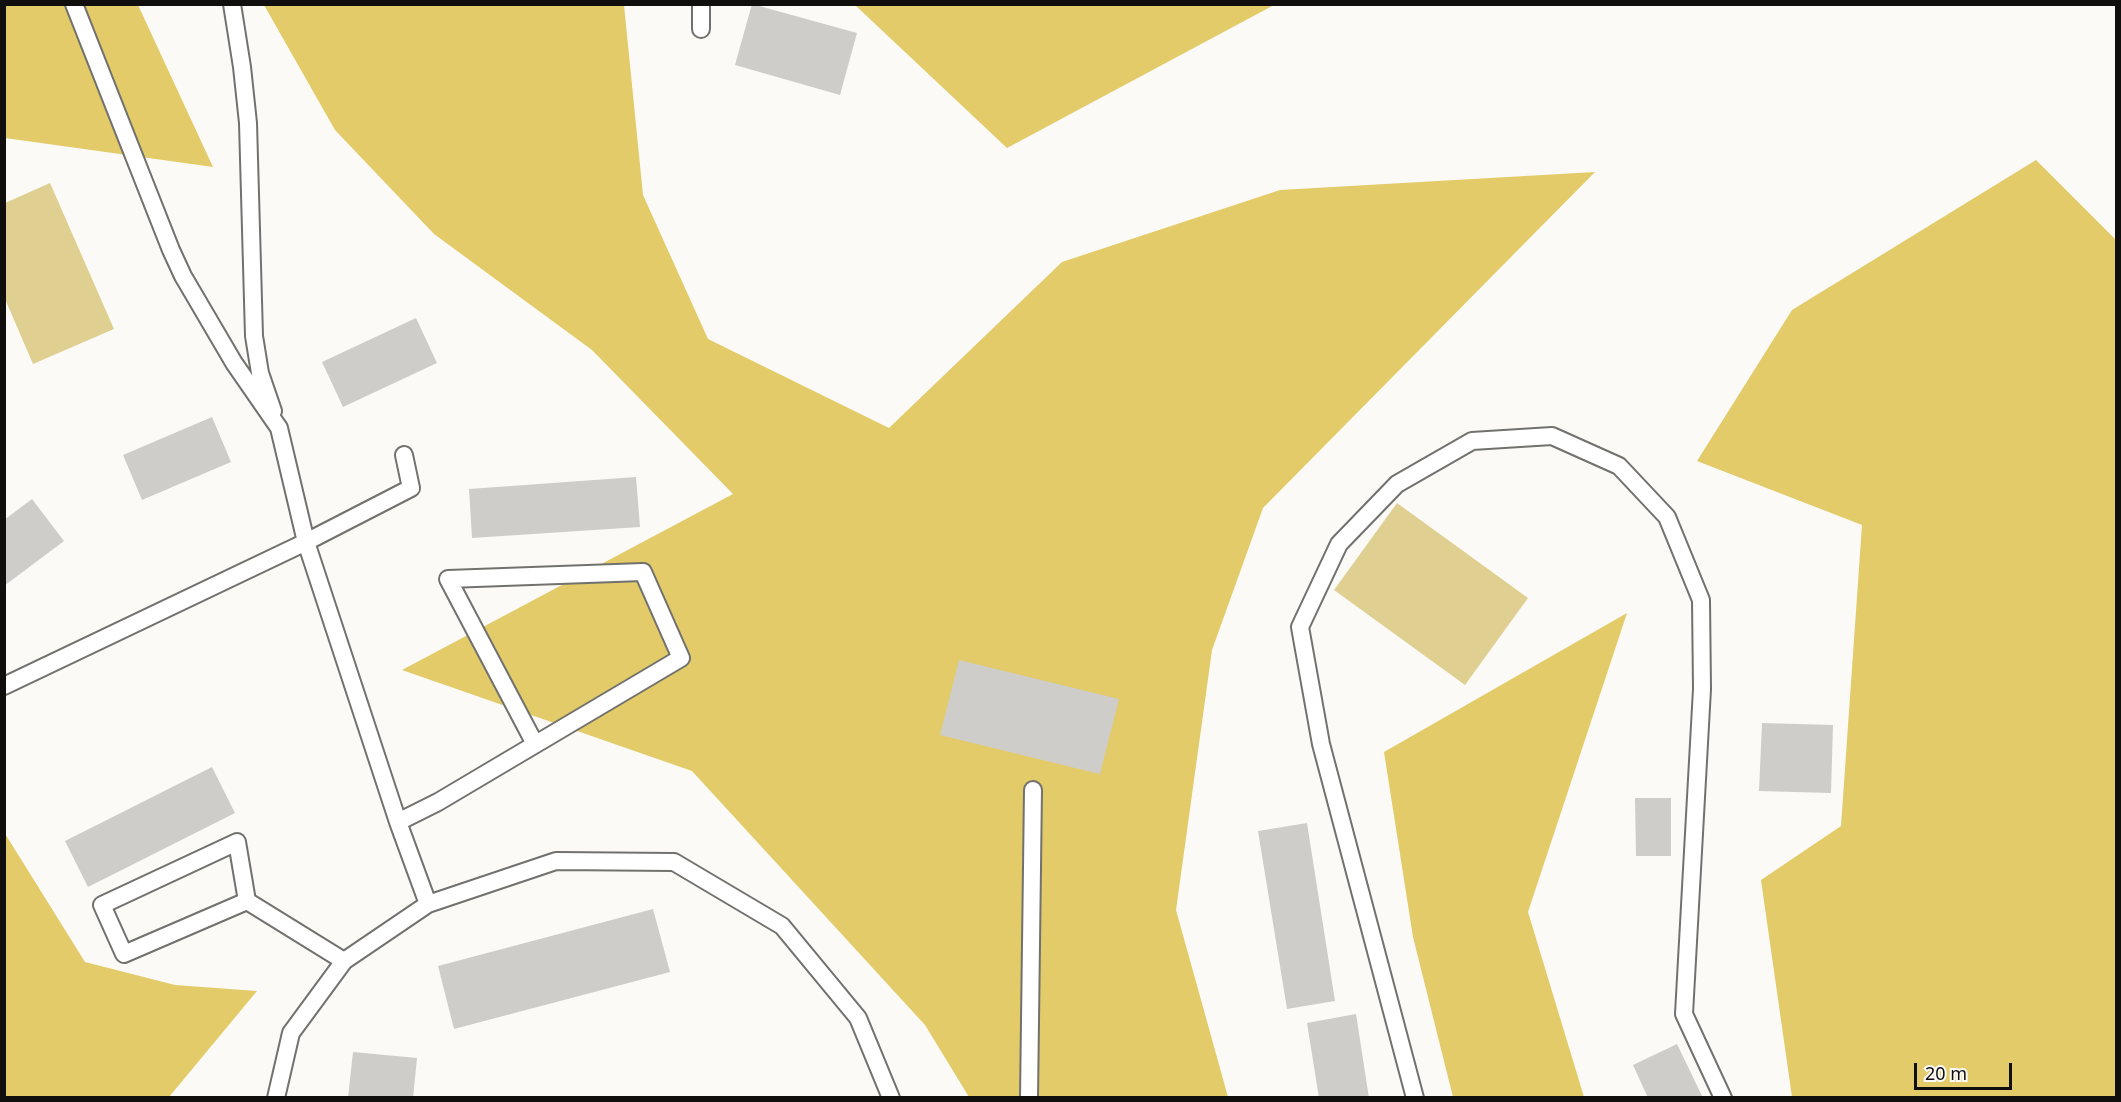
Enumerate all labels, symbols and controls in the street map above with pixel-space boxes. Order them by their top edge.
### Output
scale bar [1917,1051,2014,1089]
text: 20 m [1925,1061,1967,1085]

